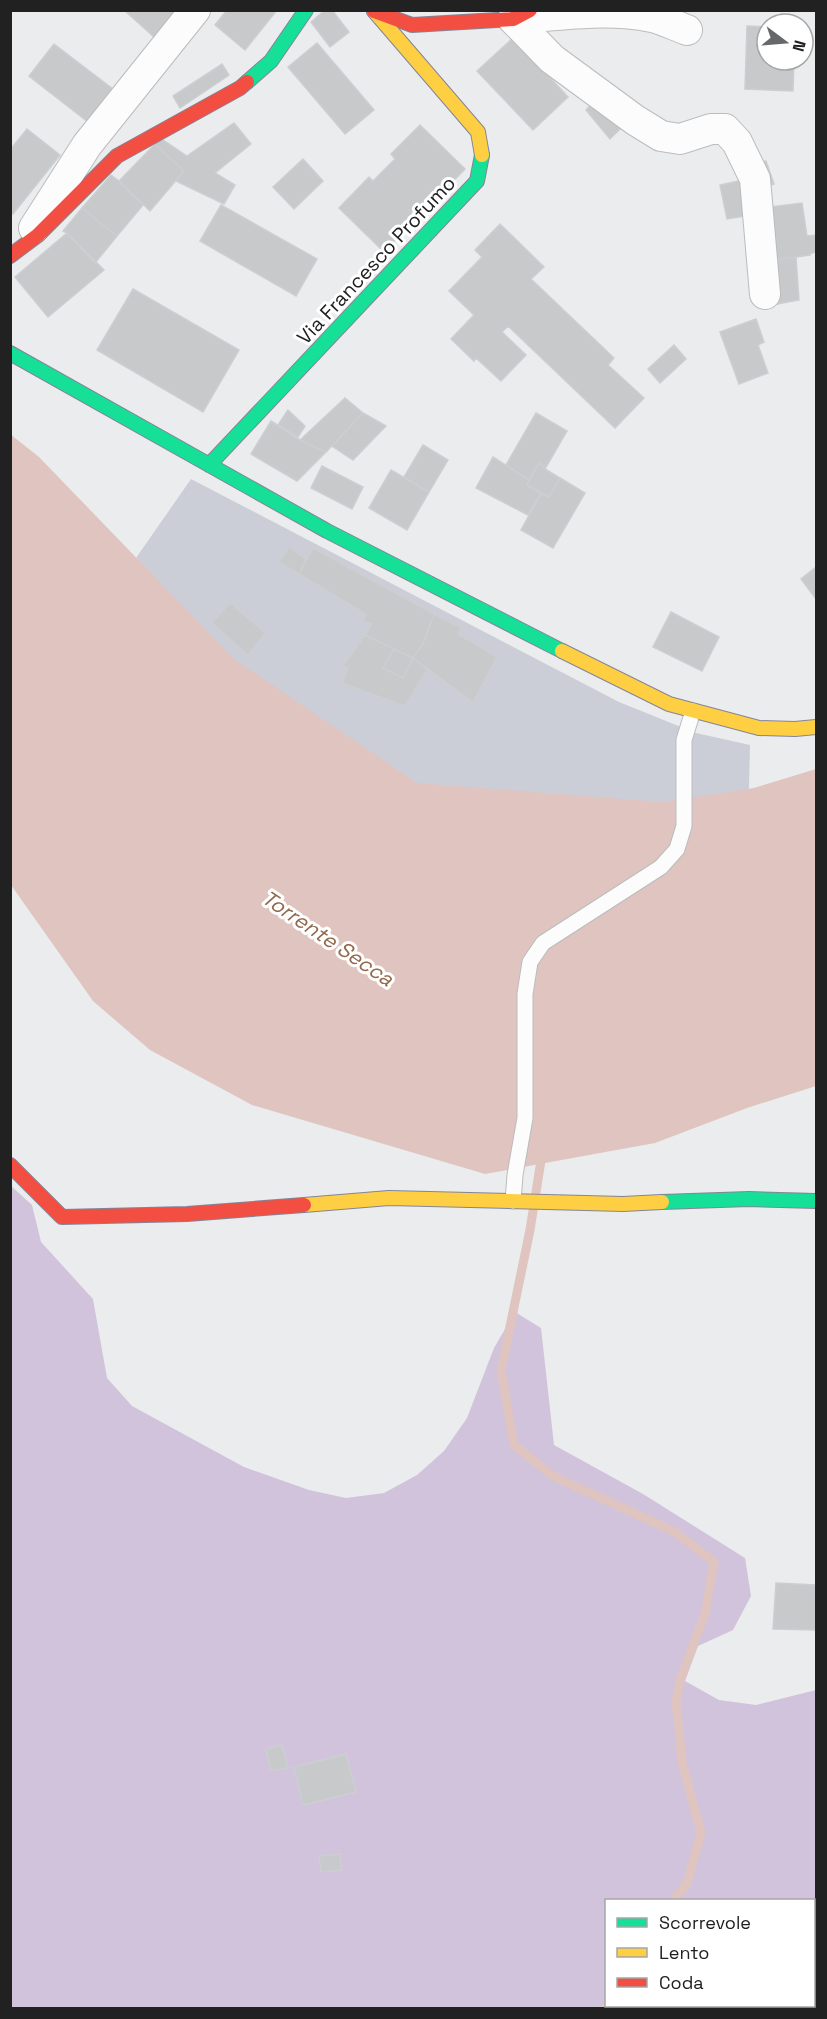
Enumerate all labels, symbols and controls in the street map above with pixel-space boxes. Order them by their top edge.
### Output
north arrow [755,12,815,72]
text: N [787,38,811,54]
street label: Via Francesco Profumo [291,170,461,350]
water label: Torrente Secca [257,884,400,993]
legend [605,1899,815,2007]
text: Scorrevole [659,1911,751,1934]
text: Lento [659,1941,709,1964]
text: Coda [659,1971,704,1994]

